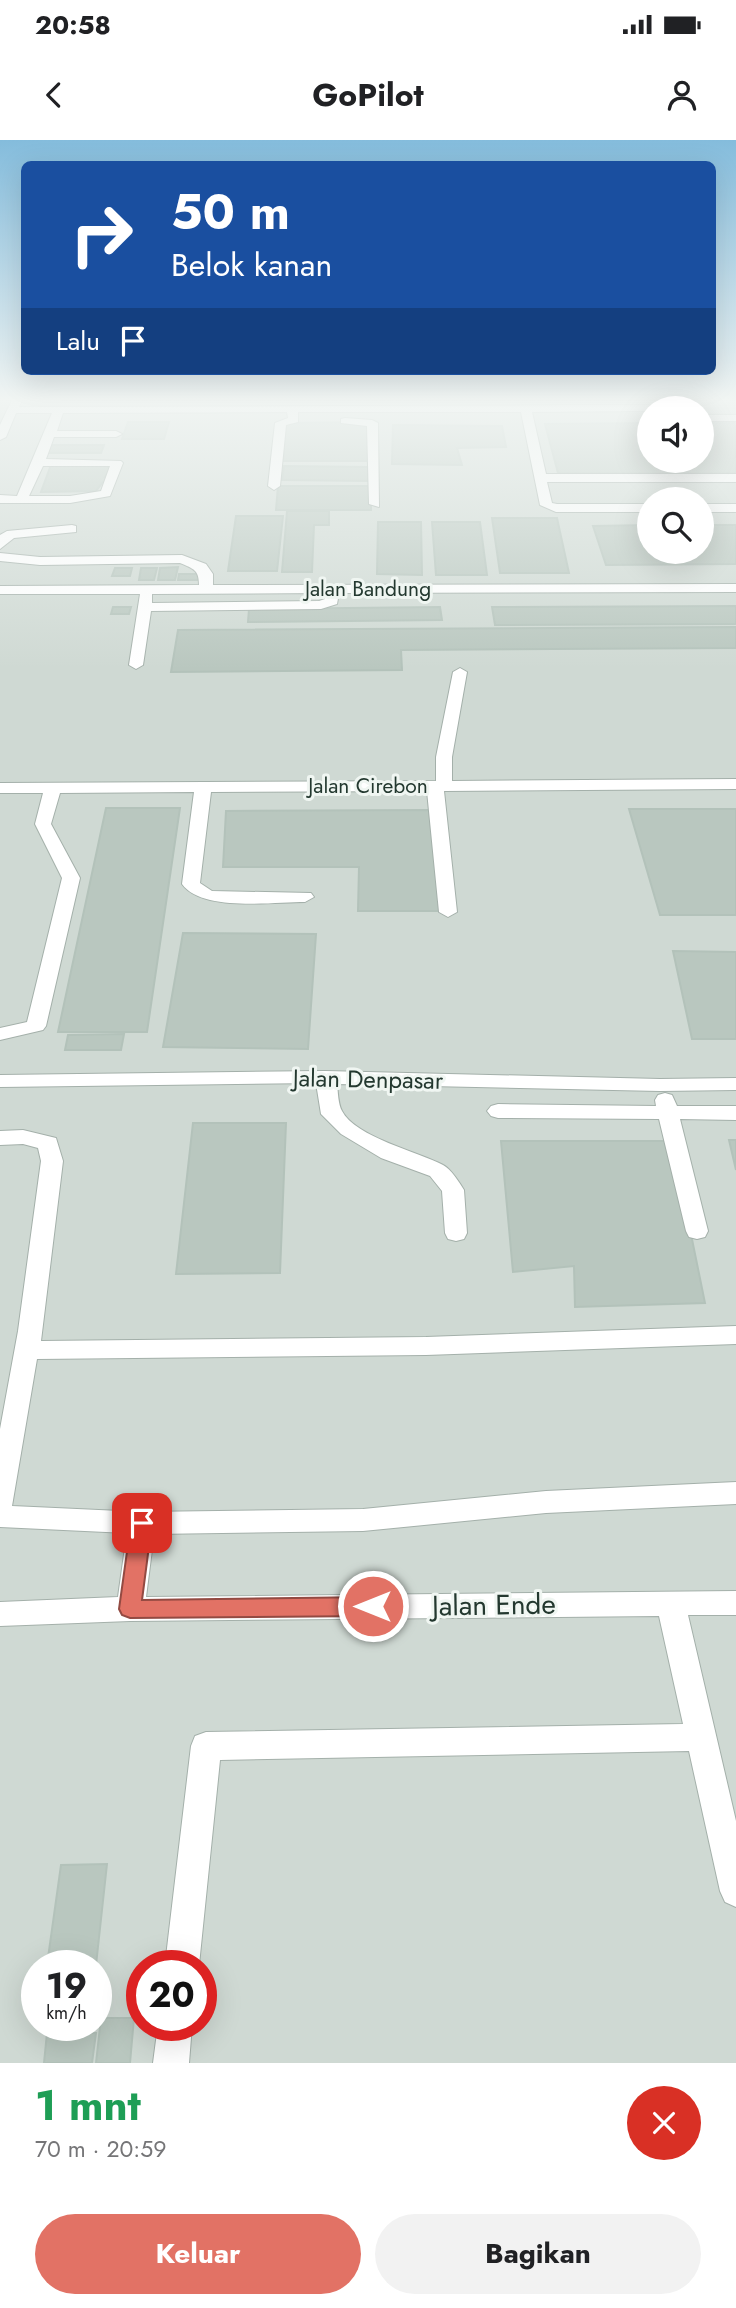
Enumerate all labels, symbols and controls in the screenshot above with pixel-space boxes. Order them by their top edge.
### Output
text: 20:58 [35,6,111,44]
text: GoPilot [312,72,424,118]
icon: back [35,76,73,114]
icon: person [663,76,701,114]
text: 50 m [171,177,290,247]
icon: right [56,189,147,280]
text: Belok kanan [171,242,332,288]
text: Lalu [56,322,100,360]
icon: arrive [114,322,152,360]
map controls [637,396,714,564]
button: sound [637,396,714,473]
button: search [637,487,714,564]
street label: Jalan Bandung [302,574,431,604]
street label: Jalan Cirebon [305,771,428,801]
street label: Jalan Denpasar [290,1060,444,1098]
pin [112,1493,172,1553]
icon: arrive [123,1504,161,1542]
position arrow [336,1569,410,1643]
street label: Jalan Ende [428,1583,556,1627]
speed limit sign: 20 [126,1950,217,2041]
text: 19 [46,1961,87,2011]
text: km/h [46,2000,87,2026]
text: 1 mnt [35,2075,141,2136]
button: close [627,2086,701,2160]
text: 70 m · 20:59 [35,2132,166,2166]
button: Keluar [35,2214,361,2294]
button: Bagikan [375,2214,701,2294]

